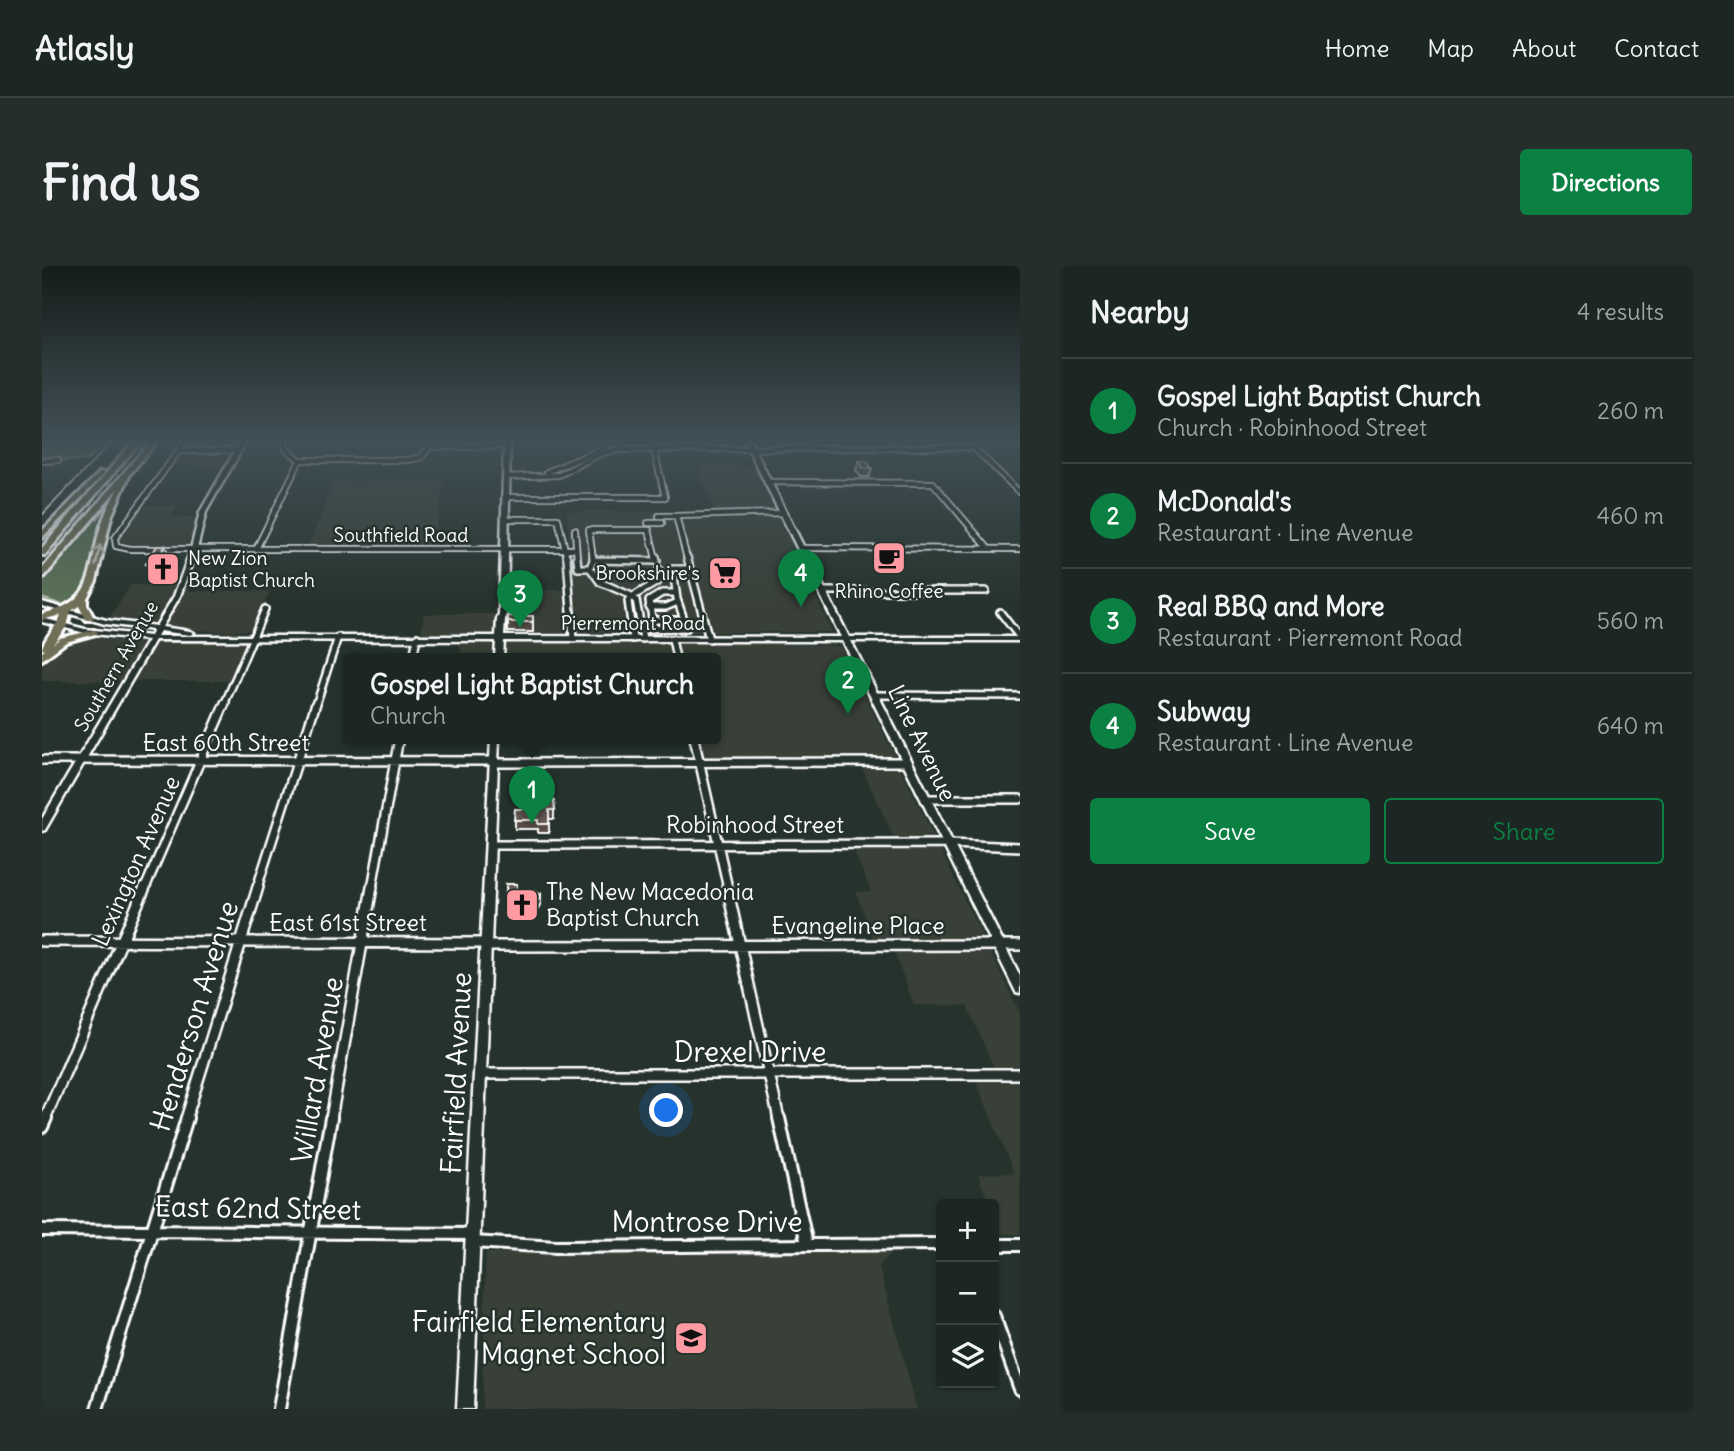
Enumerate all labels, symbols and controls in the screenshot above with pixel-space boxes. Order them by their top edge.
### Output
text: Atlasly [35,27,134,69]
text: Home [1325,33,1389,63]
text: Map [1427,33,1474,63]
text: About [1512,33,1576,63]
text: Contact [1614,33,1699,63]
button: Directions [1520,149,1692,215]
text: Find us [42,152,200,213]
text: Nearby [1090,293,1190,331]
text: 4 results [1577,297,1664,326]
text: Gospel Light Baptist Church [1157,380,1481,413]
text: 1 [1108,396,1118,425]
text: 260 m [1597,396,1664,425]
text: Church · Robinhood Street [1157,413,1427,442]
text: McDonald's [1157,485,1292,518]
text: 2 [1107,501,1119,530]
text: 460 m [1597,501,1664,530]
text: Restaurant · Line Avenue [1157,518,1413,547]
street label: Southfield Road [334,523,468,547]
cafe icon: Rhino Coffee [870,539,908,577]
one-way arrow [92,544,106,567]
place label: New Zion Baptist Church [188,546,315,592]
pin: 4 [778,549,824,607]
church icon: New Zion Baptist Church [144,550,182,588]
supermarket icon: Brookshire's [706,554,744,592]
place label: Brookshire's [595,561,700,585]
pin: 3 [497,570,543,628]
place label: Rhino Coffee [835,579,943,603]
text: Real BBQ and More [1157,590,1384,623]
street label: Southern Avenue [69,596,163,736]
text: 3 [1106,606,1120,635]
text: 560 m [1597,606,1664,635]
street label: Pierremont Road [561,611,705,635]
text: Restaurant · Pierremont Road [1157,623,1463,652]
popup [343,653,721,744]
pin: 2 [825,656,871,714]
text: Gospel Light Baptist Church [370,668,694,701]
street label: Line Avenue [882,680,963,806]
text: Subway [1157,695,1251,728]
text: Church [370,701,446,730]
text: 4 [1106,711,1120,740]
text: 640 m [1597,711,1664,740]
street label: East 60th Street [143,728,309,757]
text: Restaurant · Line Avenue [1157,728,1413,757]
pin: 1 [509,766,555,824]
street label: Lexington Avenue [85,771,186,950]
button: Save [1090,798,1370,864]
button: Share [1384,798,1664,864]
street label: Robinhood Street [666,810,844,839]
place label: The New Macedonia Baptist Church [546,877,754,932]
church icon: The New Macedonia Baptist Church [503,886,541,924]
street label: Henderson Avenue [142,896,246,1136]
street label: East 61st Street [269,908,427,937]
street label: Evangeline Place [771,911,945,940]
street label: Fairfield Avenue [433,971,479,1175]
street label: Willard Avenue [283,974,351,1166]
street label: Drexel Drive [674,1034,826,1070]
your location [649,1093,683,1127]
street label: East 62nd Street [154,1188,362,1228]
map controls [936,1199,999,1388]
button: + [936,1199,999,1262]
street label: Montrose Drive [611,1204,803,1240]
button: − [936,1262,999,1325]
place label: Fairfield Elementary Magnet School [412,1304,666,1372]
school or university icon: Fairfield Elementary Magnet School [672,1319,710,1357]
button: layers [936,1325,999,1388]

